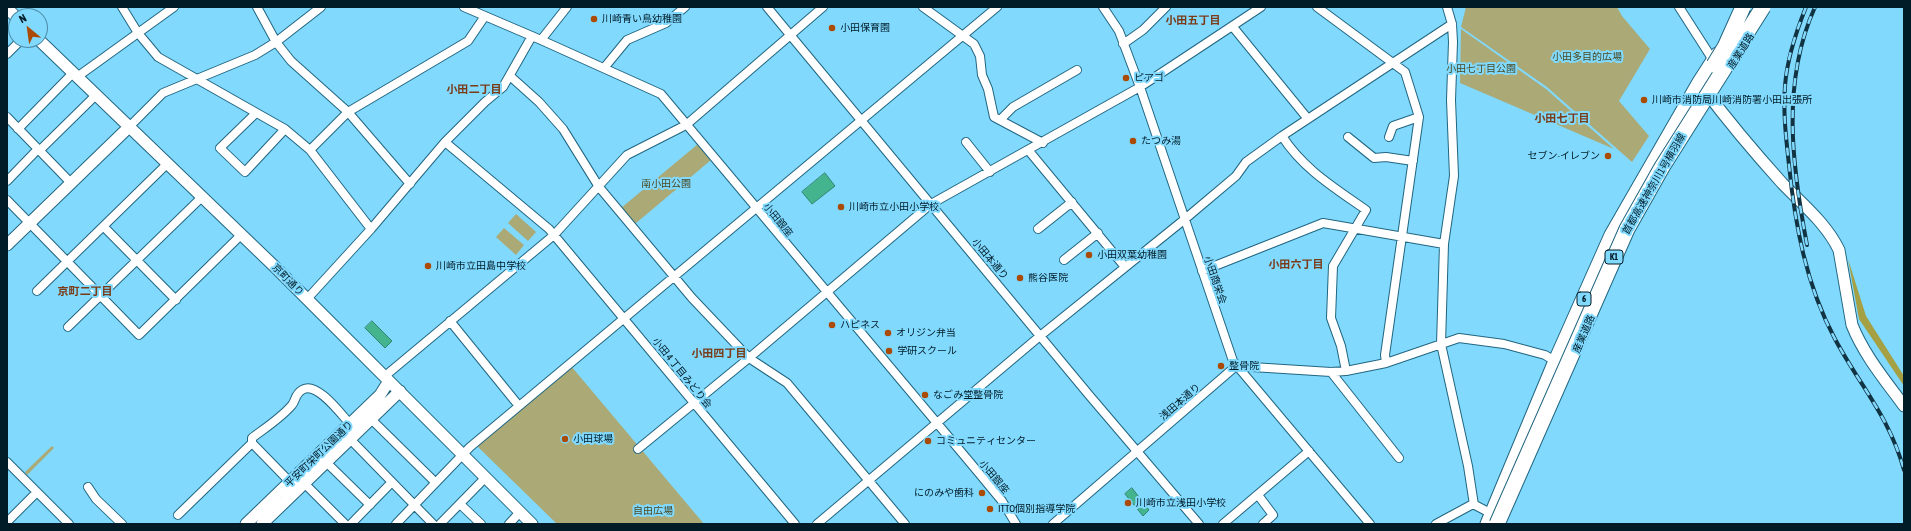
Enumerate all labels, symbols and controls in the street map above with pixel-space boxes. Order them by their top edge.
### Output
north arrow [8,8,48,48]
text: N [17,12,28,25]
place label: 川崎青い鳥幼稚園 [602,13,682,25]
marker: 川崎青い鳥幼稚園 [589,14,599,24]
district label: 小田五丁目 [1166,14,1220,28]
place label: 小田保育園 [840,22,890,34]
marker: 小田保育園 [827,23,837,33]
street label: 産業道路 [1725,31,1757,71]
park label: 小田多目的広場 [1552,51,1622,63]
park label: 小田七丁目公園 [1446,63,1516,75]
place label: ピアゴ [1134,72,1164,84]
marker: ピアゴ [1121,73,1131,83]
district label: 小田二丁目 [447,83,501,97]
place label: 川崎市消防局川崎消防署小田出張所 [1652,94,1812,106]
marker: 川崎市消防局川崎消防署小田出張所 [1639,95,1649,105]
district label: 小田七丁目 [1535,112,1589,126]
street label: 首都高速神奈川1号横羽線 [1620,131,1688,237]
place label: たつみ湯 [1141,135,1181,147]
marker: たつみ湯 [1128,136,1138,146]
place label: セブン-イレブン [1528,150,1600,162]
marker: セブン-イレブン [1603,151,1613,161]
park label: 南小田公園 [641,178,691,190]
street label: 小田銀座 [761,201,795,239]
place label: 川崎市立小田小学校 [849,201,939,213]
marker: 川崎市立小田小学校 [836,202,846,212]
street label: 小田本通り [969,236,1011,282]
place label: 小田双葉幼稚園 [1097,249,1167,261]
marker: 小田双葉幼稚園 [1084,250,1094,260]
road number: K1 [1605,250,1623,264]
street label: 小田商栄会 [1201,254,1229,306]
district label: 小田六丁目 [1269,258,1323,272]
place label: 川崎市立田島中学校 [436,260,526,272]
marker: 川崎市立田島中学校 [423,261,433,271]
street label: 京町通り [270,262,306,298]
place label: 熊谷医院 [1028,272,1068,284]
marker: 熊谷医院 [1015,273,1025,283]
district label: 京町二丁目 [58,285,112,299]
road number: 6 [1577,292,1591,306]
street label: 産業道路 [1571,313,1597,355]
place label: ハピネス [840,319,880,331]
marker: ハピネス [827,320,837,330]
place label: オリジン弁当 [896,327,956,339]
marker: オリジン弁当 [883,328,893,338]
street label: 小田 4 丁目みどり会 [650,335,714,411]
place label: 学研スクール [897,345,957,357]
marker: 学研スクール [884,346,894,356]
district label: 小田四丁目 [692,347,746,361]
place label: 整骨院 [1229,360,1259,372]
marker: 整骨院 [1216,361,1226,371]
street label: 浅田本通り [1157,381,1203,423]
place label: なごみ堂整骨院 [933,389,1003,401]
marker: なごみ堂整骨院 [920,390,930,400]
street label: 平安町栄町公園通り [282,418,356,490]
place label: 小田球場 [573,433,613,445]
marker: 小田球場 [560,434,570,444]
place label: コミュニティセンター [936,435,1036,447]
marker: コミュニティセンター [923,436,933,446]
street label: 小田銀座 [977,458,1011,496]
place label: にのみや歯科 [914,487,974,499]
marker: にのみや歯科 [977,488,987,498]
place label: 川崎市立浅田小学校 [1136,497,1226,509]
marker: 川崎市立浅田小学校 [1123,498,1133,508]
place label: ITTO個別指導学院 [998,503,1075,515]
marker: ITTO個別指導学院 [985,504,995,514]
park label: 自由広場 [633,505,673,517]

